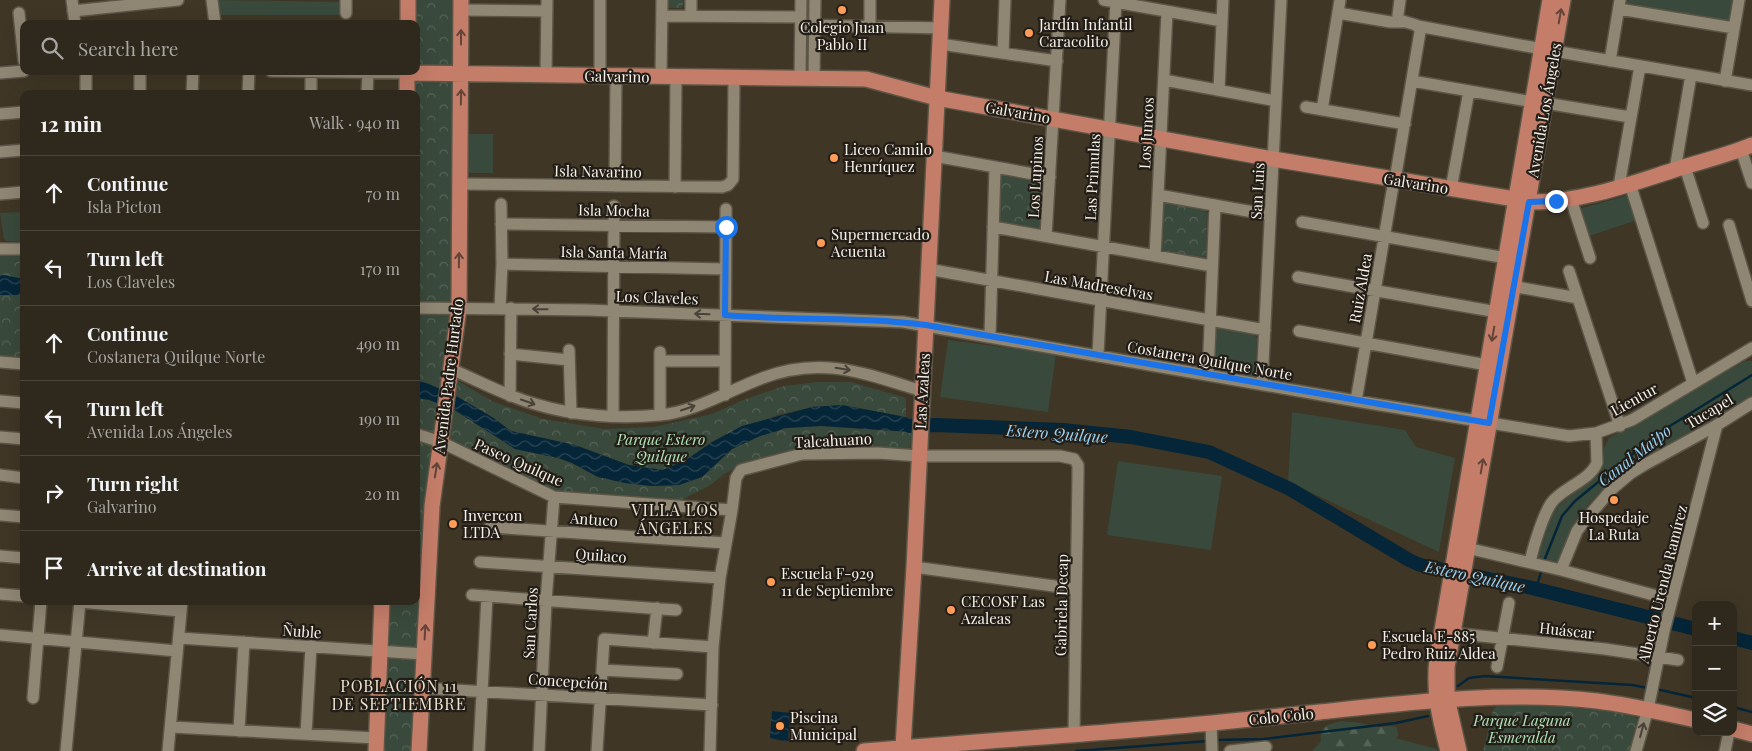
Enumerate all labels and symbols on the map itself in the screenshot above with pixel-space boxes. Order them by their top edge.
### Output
marker: Colegio Juan Pablo II [836,4,848,16]
one-way arrow [1556,8,1566,24]
place label: Jardín Infantil Caracolito [1038,14,1133,51]
place label: Colegio Juan Pablo II [800,17,884,54]
marker: Jardín Infantil Caracolito [1023,27,1035,39]
one-way arrow [456,29,466,46]
street label: Avenida Los Ángeles [1522,41,1566,180]
street label: Galvarino [584,65,650,87]
one-way arrow [456,89,466,106]
street label: Galvarino [984,96,1052,128]
street label: Los Juncos [1134,97,1158,169]
street label: Las Primulas [1080,133,1104,221]
street label: Los Lupinos [1023,136,1047,218]
place label: Liceo Camilo Henríquez [844,139,932,176]
marker: Liceo Camilo Henríquez [828,152,840,164]
street label: Isla Navarino [554,160,642,182]
street label: San Luis [1246,162,1268,220]
street label: Galvarino [1382,168,1450,198]
route end [1545,190,1568,213]
street label: Isla Mocha [578,199,651,221]
route start [715,216,738,239]
place label: Supermercado Acuenta [830,224,930,261]
marker: Supermercado Acuenta [815,237,827,249]
street label: Isla Santa María [560,241,668,263]
street label: Ruiz Aldea [1344,251,1376,324]
one-way arrow [454,252,464,268]
street label: Las Madreselvas [1043,266,1155,304]
street label: Los Claveles [615,286,699,308]
street label: Avenida Padre Hurtado [428,297,467,456]
one-way arrow [532,304,548,314]
one-way arrow [694,309,710,319]
one-way arrow [1487,325,1497,341]
street label: Costanera Quilque Norte [1126,336,1294,384]
street label: Las Azaleas [910,352,934,430]
one-way arrow [835,364,851,374]
street label: Lientur [1607,378,1661,420]
street label: Tucapel [1681,389,1737,433]
one-way arrow [520,398,535,407]
one-way arrow [680,403,695,412]
water label: Estero Quilque [1005,419,1109,447]
water label: Canal Maipo [1593,420,1675,490]
street label: Talcahuano [794,428,872,452]
park label: Parque Estero Quilque [616,429,705,466]
street label: Paseo Quilque [471,433,567,491]
one-way arrow [1477,459,1487,475]
one-way arrow [432,463,442,479]
marker: Hospedaje La Ruta [1608,494,1620,506]
district label: VILLA LOS ÁNGELES [630,499,719,538]
street label: Alberto Urenda Ramírez [1632,503,1691,666]
place label: Invercon LTDA [463,505,523,542]
street label: Antuco [568,507,619,531]
place label: Hospedaje La Ruta [1579,507,1649,544]
marker: Invercon LTDA [447,518,459,530]
street label: Quilaco [575,543,627,567]
street label: Gabriela Decap [1050,553,1072,656]
water label: Estero Quilque [1422,555,1527,597]
place label: Escuela F-929 11 de Septiembre [781,563,893,600]
marker: Escuela F-929 11 de Septiembre [765,576,777,588]
street label: San Carlos [518,587,542,659]
place label: CECOSF Las Azaleas [960,591,1045,628]
marker: CECOSF Las Azaleas [945,604,957,616]
street label: Huáscar [1538,617,1596,643]
street label: Ñuble [282,620,322,642]
one-way arrow [420,625,430,641]
place label: Escuela E-885 Pedro Ruiz Aldea [1382,626,1496,663]
marker: Escuela E-885 Pedro Ruiz Aldea [1366,639,1378,651]
street label: Concepción [527,668,609,694]
district label: POBLACIÓN 11 DE SEPTIEMBRE [332,675,466,714]
street label: Colo Colo [1248,703,1314,729]
place label: Piscina Municipal [790,707,857,744]
park label: Parque Laguna Esmeralda [1472,710,1571,747]
marker: Piscina Municipal [774,720,786,732]
one-way arrow [1638,722,1647,738]

